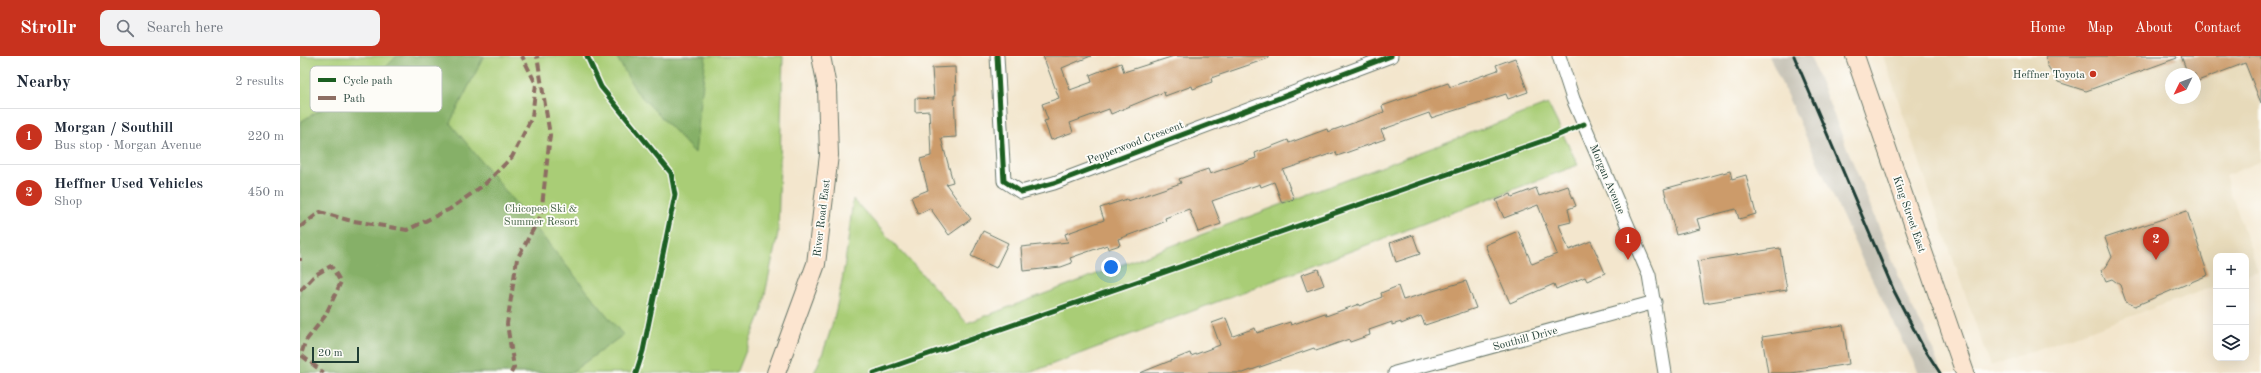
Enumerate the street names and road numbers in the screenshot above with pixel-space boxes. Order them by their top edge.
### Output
street label: Pepperwood Crescent [1086,120,1185,167]
street label: Morgan Avenue [1587,143,1626,216]
street label: King Street East [1890,175,1927,254]
street label: River Road East [812,179,833,258]
street label: Southill Drive [1492,326,1559,353]

